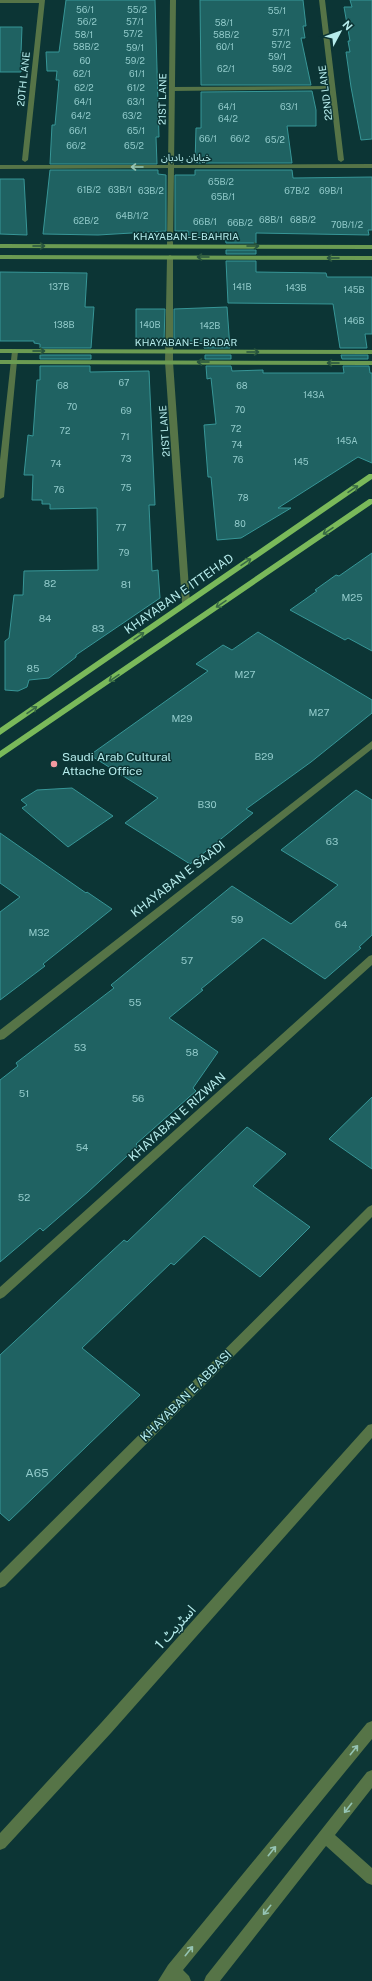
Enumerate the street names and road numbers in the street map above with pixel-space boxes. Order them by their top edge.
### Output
street label: 20TH LANE [14,51,32,107]
street label: 22ND LANE [316,65,334,121]
street label: 21ST LANE [156,73,168,125]
street label: خیابان بادبان [161,151,211,163]
street label: KHAYABAN-E-BAHRIA [133,230,239,242]
street label: KHAYABAN-E-BADAR [135,336,237,348]
street label: 21ST LANE [156,405,172,457]
street label: KHAYABAN E ITTEHAD [122,551,236,637]
street label: KHAYABAN E SAADI [128,838,228,920]
street label: KHAYABAN E RIZWAN [126,1070,228,1164]
street label: KHAYABAN E ABBASI [138,1348,234,1444]
street label: اسٹریٹ 1 [151,1602,200,1653]

